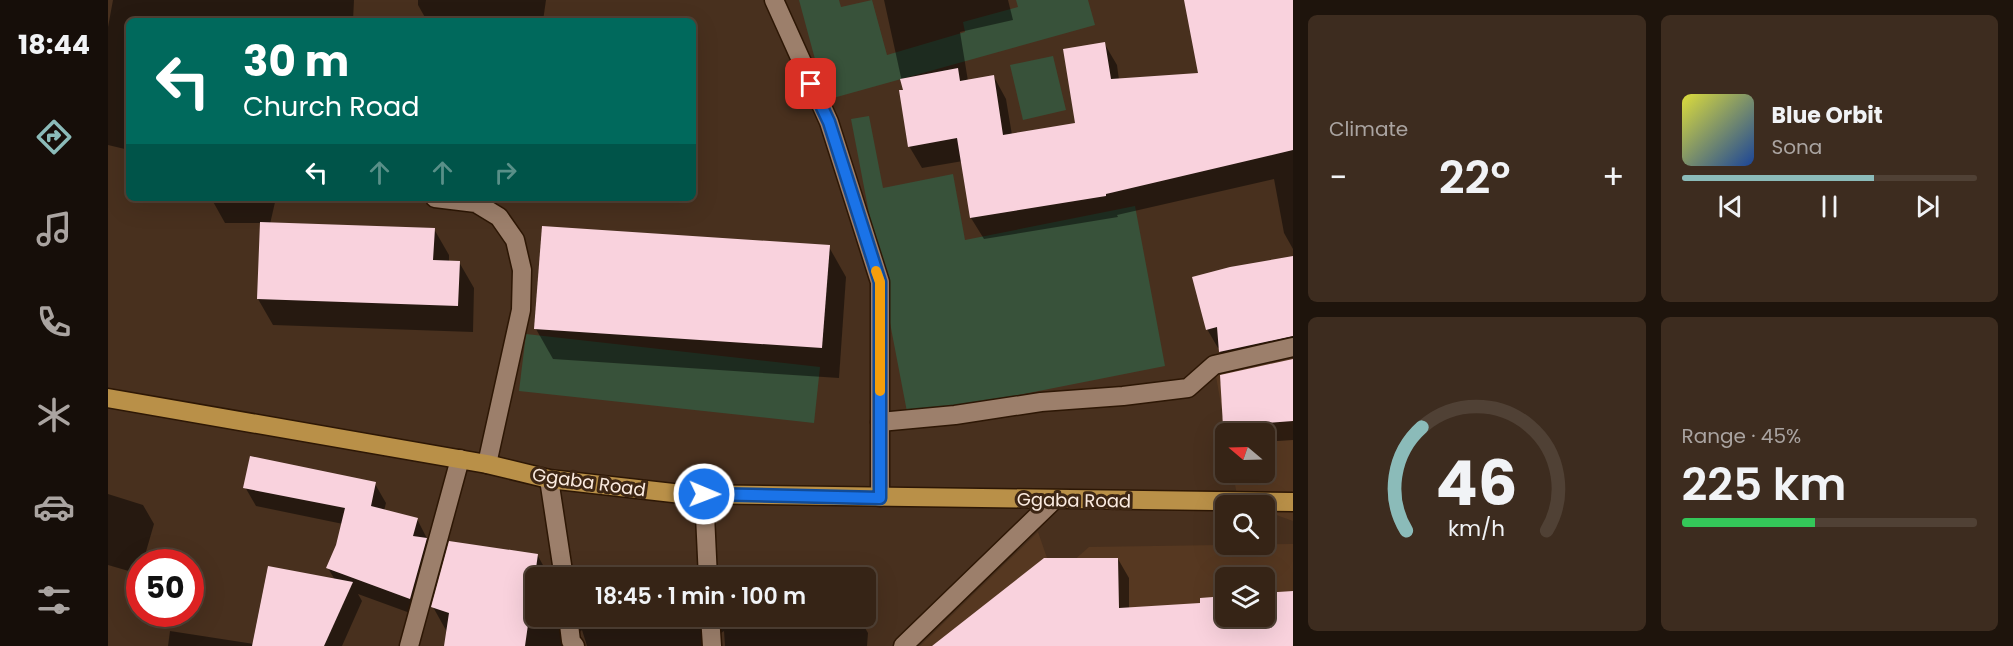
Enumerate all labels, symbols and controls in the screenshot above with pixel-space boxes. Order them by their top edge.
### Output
text: 18:44 [18,26,90,63]
text: 30 m [243,32,349,91]
icon: left [144,42,222,120]
pin [785,58,836,109]
icon: arrive [794,67,827,100]
text: Church Road [243,88,420,125]
text: Blue Orbit [1772,100,1883,131]
text: Climate [1329,115,1408,143]
icon: directions [33,116,75,158]
text: Sona [1772,133,1822,161]
text: 22° [1439,146,1510,209]
text: − [1329,154,1347,201]
text: + [1602,154,1625,201]
icon: left [300,156,333,189]
icon: ahead [363,156,396,189]
icon: ahead [426,156,459,189]
icon: right [489,156,522,189]
icon: previous [1714,190,1747,223]
icon: pause [1813,190,1846,223]
icon: next [1911,190,1944,223]
icon: music [33,208,75,250]
icon: phone [33,301,75,343]
icon: climate [33,394,75,436]
text: Range · 45% [1682,422,1801,450]
north arrow [1215,423,1275,483]
map controls [1215,423,1275,627]
text: 46 [1436,439,1518,527]
text: 225 km [1682,453,1846,516]
street label: Ggaba Road [531,462,647,502]
position arrow [672,462,736,526]
icon: car [33,486,75,528]
street label: Ggaba Road [1017,487,1131,513]
button: search [1215,495,1275,555]
text: km/h [1448,513,1505,544]
speed limit sign: 50 [126,549,204,627]
button: layers [1215,567,1275,627]
icon: filters [33,579,75,621]
text: 18:45 · 1 min · 100 m [595,581,806,612]

